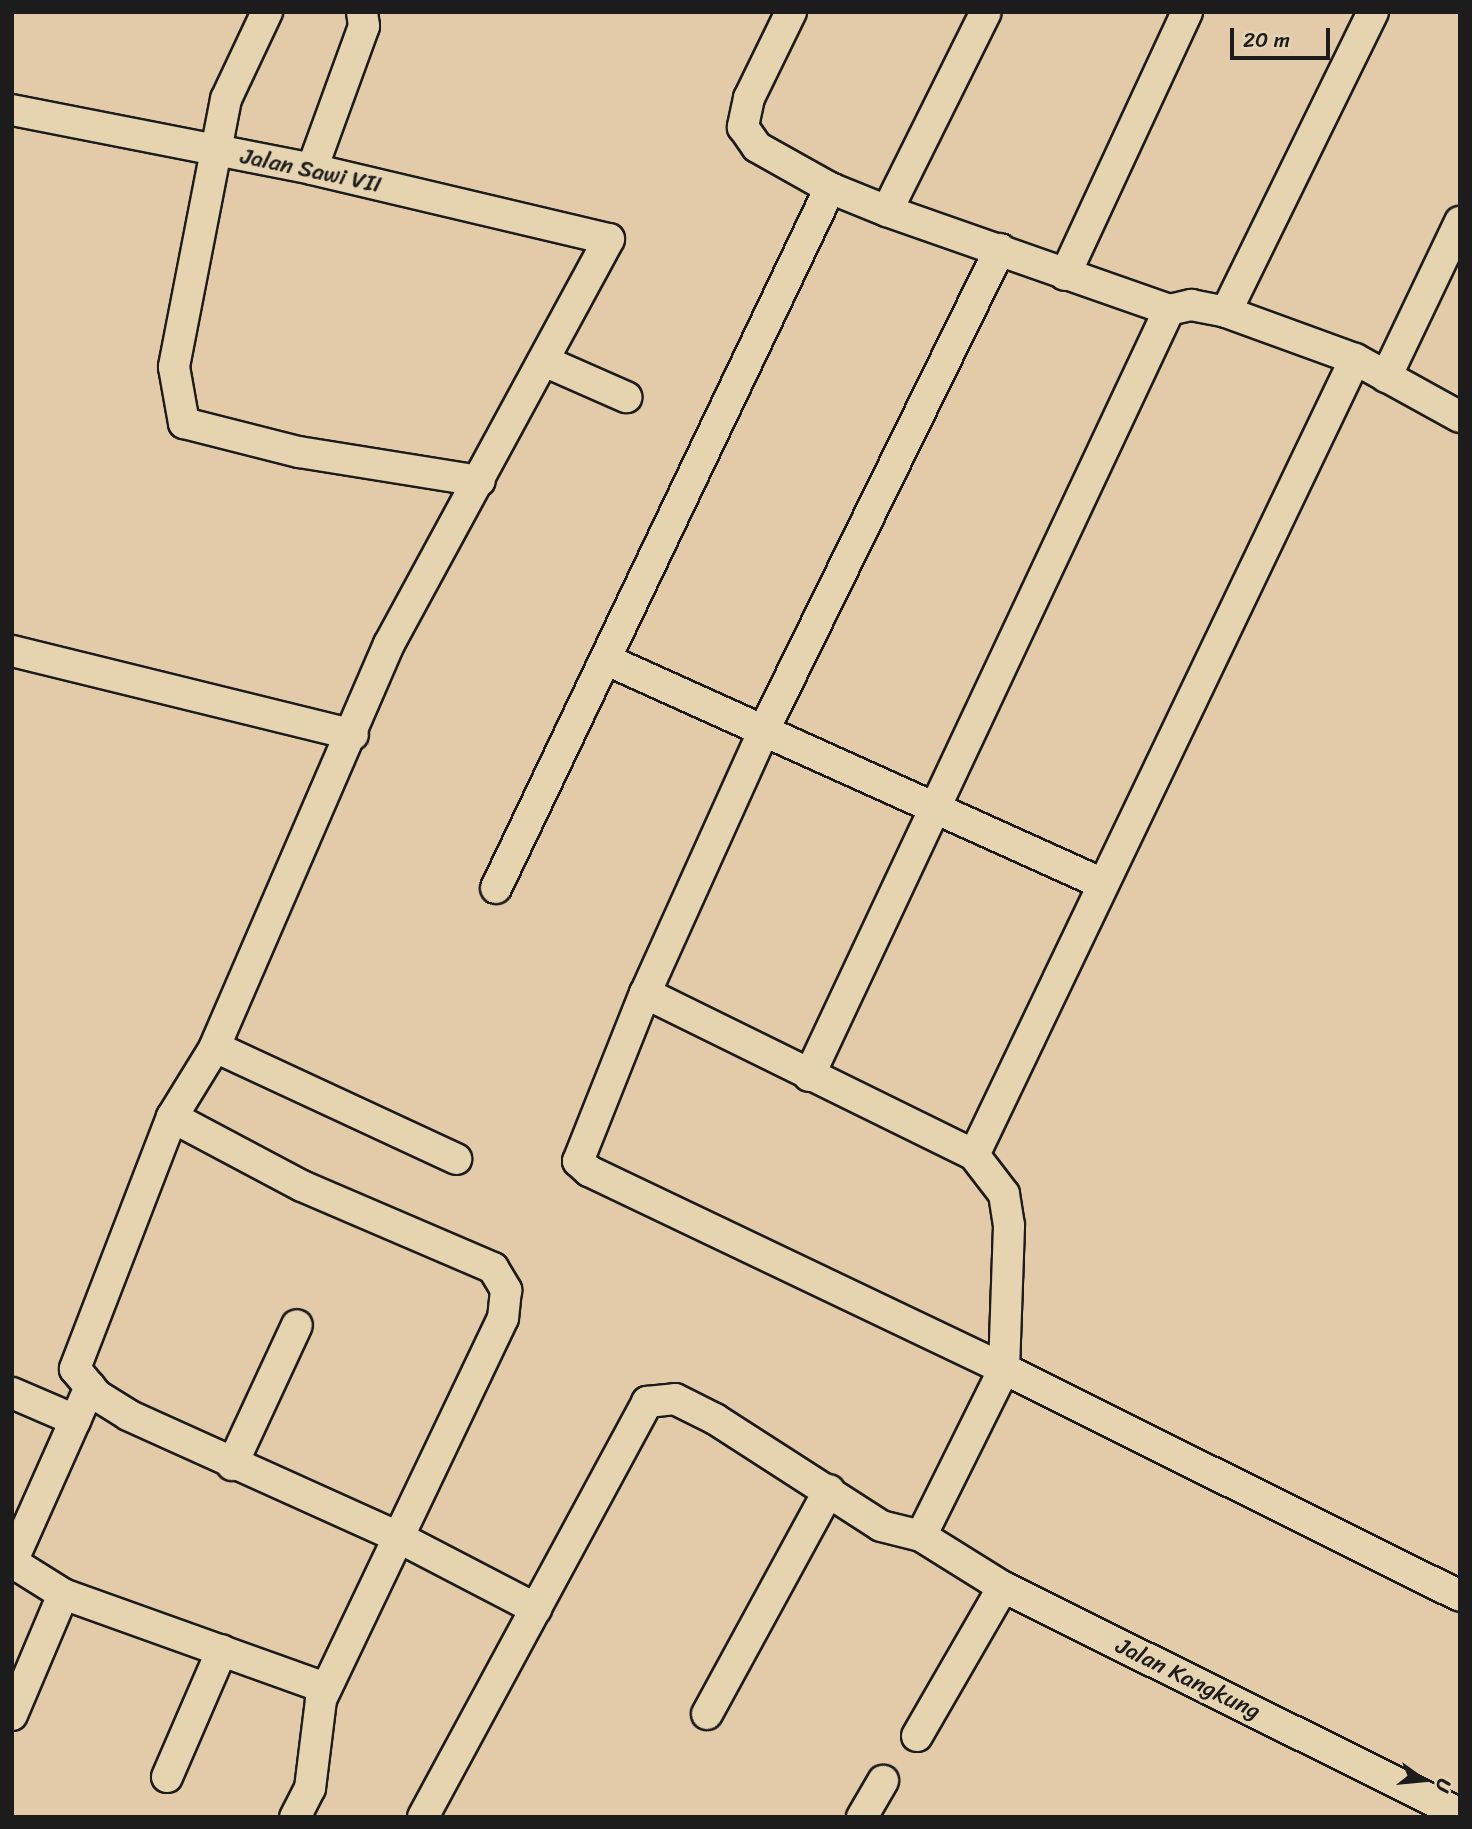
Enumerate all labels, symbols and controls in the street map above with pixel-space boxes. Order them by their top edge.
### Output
scale bar [1234,14,1334,58]
text: 20 m [1243,21,1290,59]
street label: Jalan Sawi VII [238,143,384,199]
street label: Jalan Kangkung [1111,1632,1265,1726]
north arrow [1388,1745,1458,1815]
text: U [1426,1775,1461,1796]

